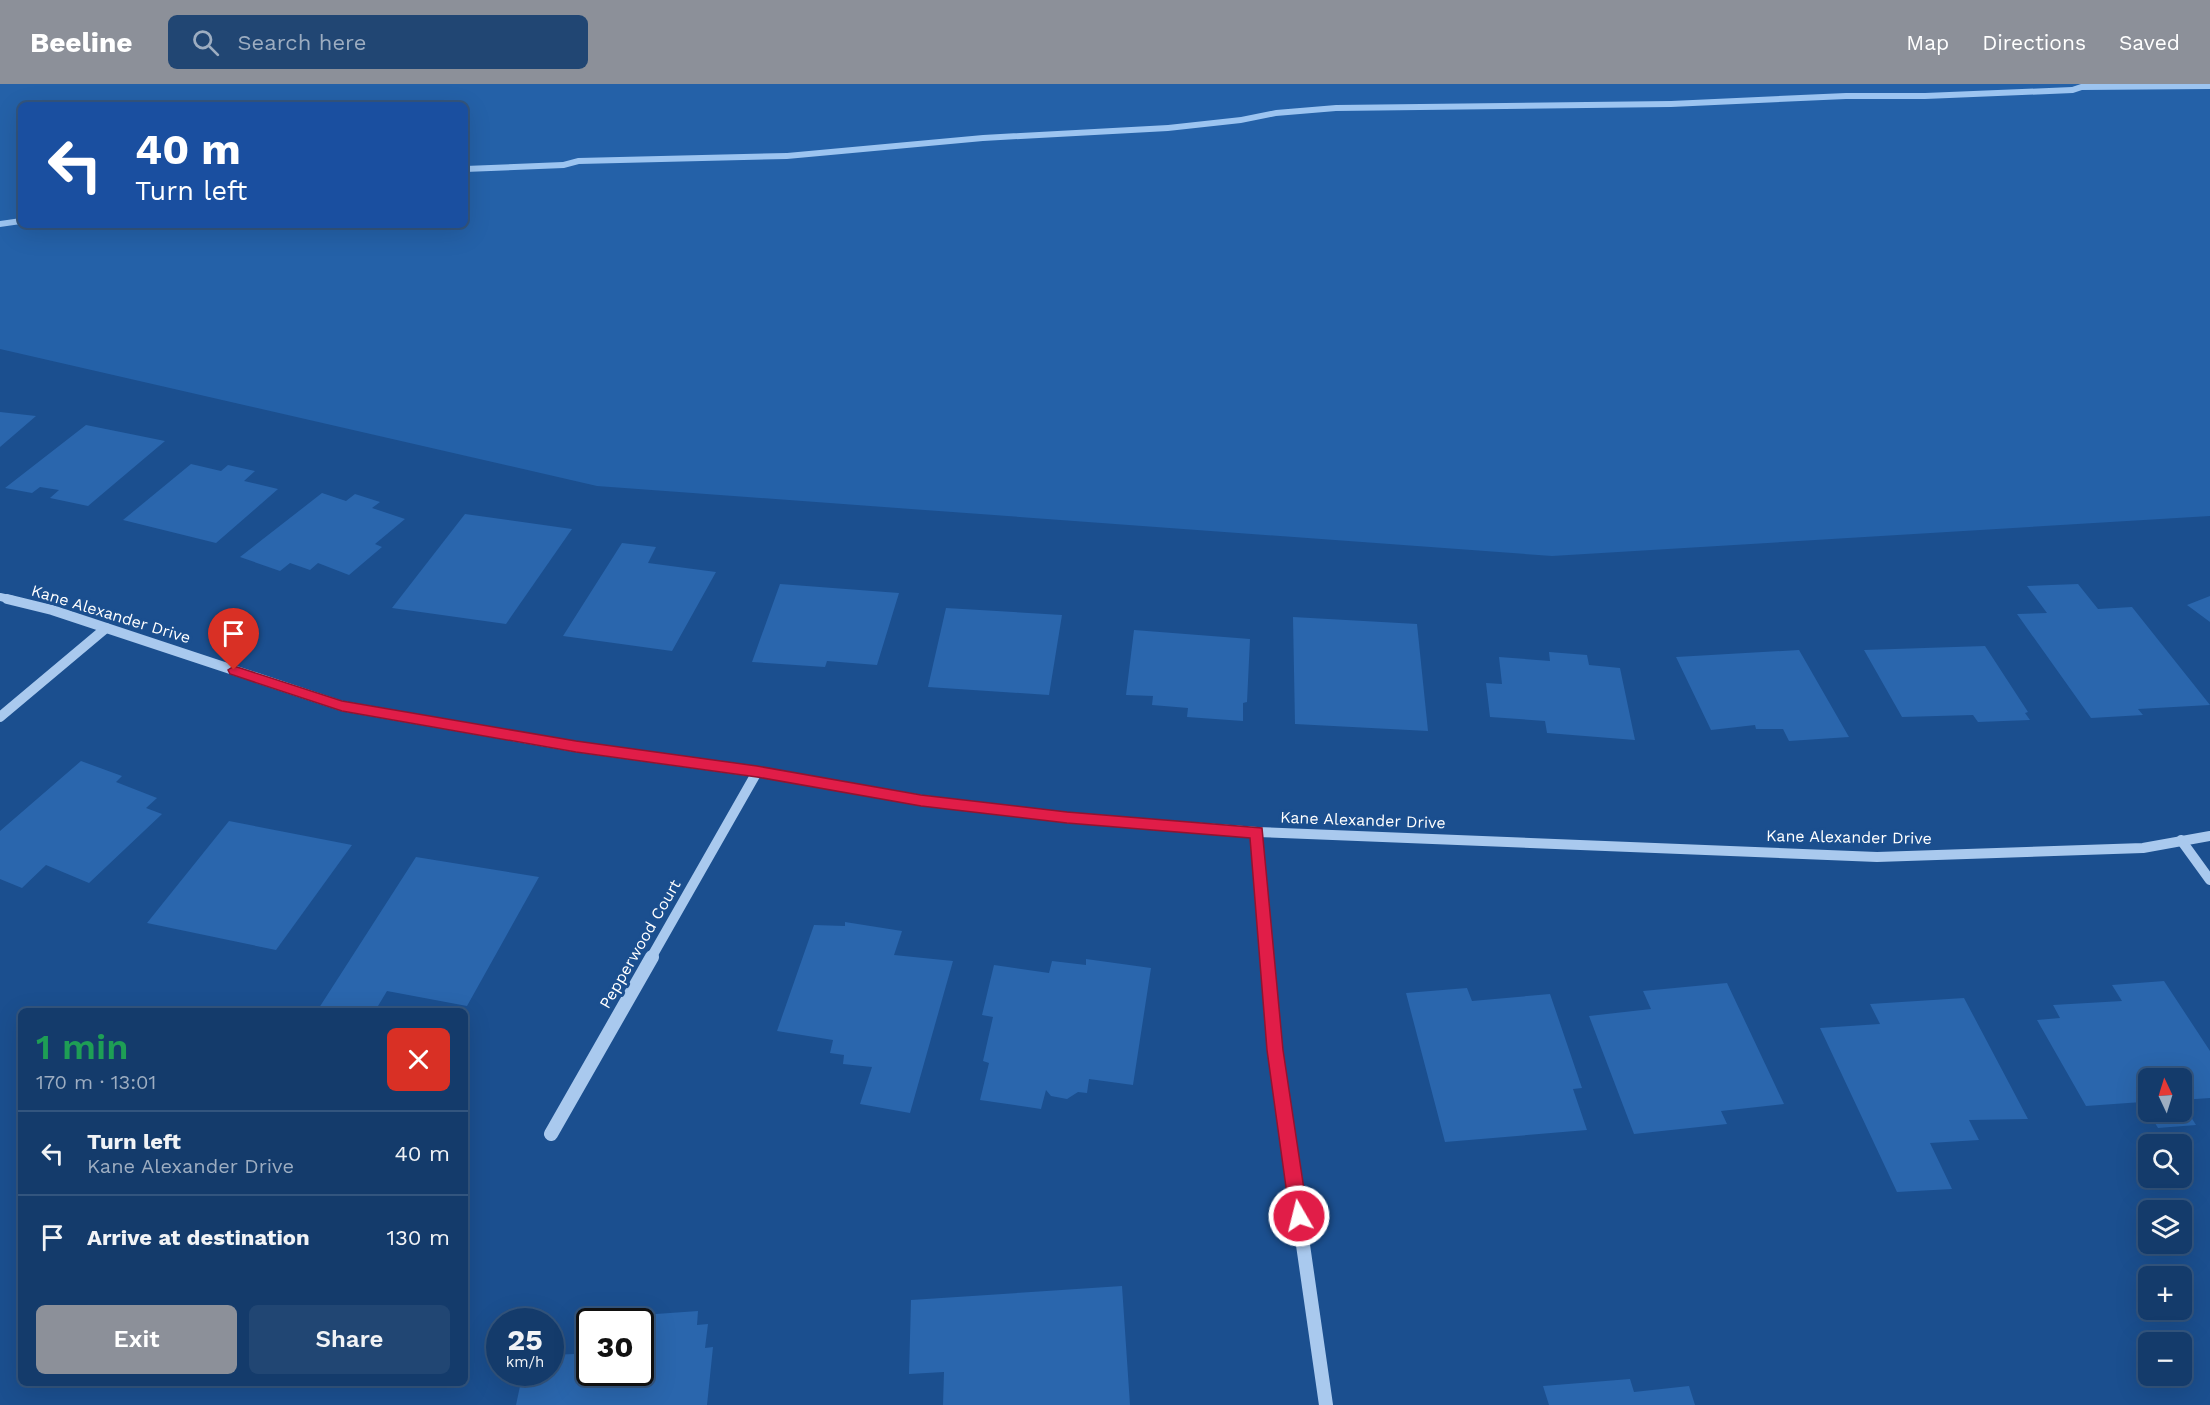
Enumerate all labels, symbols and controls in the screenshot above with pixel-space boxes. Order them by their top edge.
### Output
search box [168,15,588,69]
text: Beeline [30,26,132,59]
icon: search [189,26,222,59]
text: Search here [237,30,366,55]
text: Map [1906,30,1949,55]
text: Directions [1982,30,2086,55]
text: Saved [2119,30,2180,55]
text: 40 m [135,125,241,174]
icon: left [36,126,114,204]
text: Turn left [135,175,247,207]
street label: Kane Alexander Drive [29,581,193,647]
pin [208,608,259,670]
icon: arrive [217,617,250,650]
street label: Kane Alexander Drive [1280,808,1446,832]
street label: Kane Alexander Drive [1766,826,1932,848]
street label: Pepperwood Court [595,876,685,1012]
text: 1 min [36,1026,128,1068]
button: close [387,1028,450,1091]
north arrow [2138,1068,2192,1122]
map controls [2138,1068,2192,1386]
text: 170 m · 13:01 [36,1070,156,1094]
text: Turn left [87,1129,181,1154]
button: search [2138,1134,2192,1188]
icon: left [36,1137,69,1170]
text: 40 m [394,1141,450,1166]
text: Kane Alexander Drive [87,1154,294,1178]
position arrow [1267,1184,1331,1248]
button: layers [2138,1200,2192,1254]
icon: arrive [36,1221,69,1254]
text: Arrive at destination [87,1225,310,1250]
text: 130 m [386,1225,450,1250]
button: + [2138,1266,2192,1320]
button: Exit [36,1305,237,1374]
button: Share [249,1305,450,1374]
speed limit sign: 30 [576,1308,654,1386]
text: 25 [507,1322,543,1357]
button: − [2138,1332,2192,1386]
text: km/h [506,1353,544,1371]

